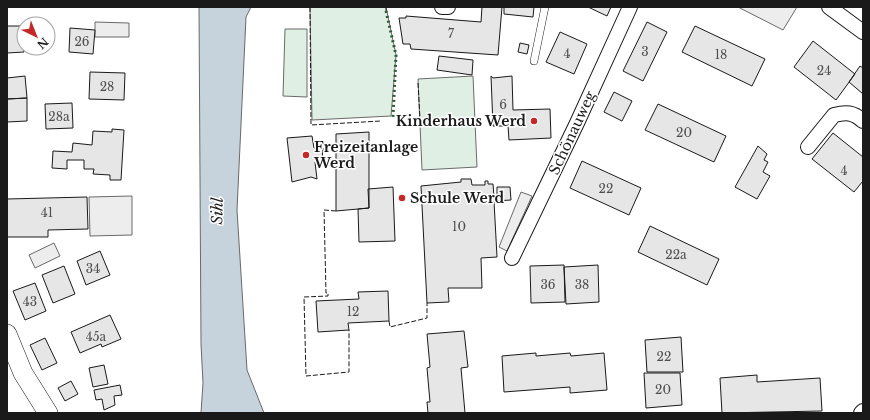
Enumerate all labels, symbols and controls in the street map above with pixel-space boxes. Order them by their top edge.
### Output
north arrow [16,16,56,56]
house number: 7 [448,26,455,41]
house number: 26 [74,34,90,49]
text: N [34,35,51,52]
house number: 3 [641,44,649,59]
house number: 4 [563,46,571,61]
house number: 18 [715,47,727,62]
house number: 24 [817,63,831,78]
house number: 28 [100,79,114,94]
street label: Schönauweg [545,88,599,178]
house number: 6 [499,97,507,112]
house number: 28a [48,109,70,124]
place label: Kinderhaus Werd [396,112,526,130]
marker: Kinderhaus Werd [529,116,539,126]
house number: 20 [676,125,692,140]
place label: Freizeitanlage Werd [313,138,418,172]
marker: Freizeitanlage Werd [301,150,311,160]
house number: 4 [840,163,848,178]
house number: 22 [599,181,613,196]
place label: Schule Werd [410,189,505,207]
marker: Schule Werd [397,193,407,203]
water label: Sihl [207,197,227,225]
house number: 41 [41,205,53,220]
house number: 10 [452,219,466,234]
house number: 22a [665,247,687,262]
house number: 34 [86,261,100,276]
house number: 36 [540,277,556,292]
house number: 38 [575,277,589,292]
house number: 43 [23,294,37,309]
house number: 12 [347,304,359,319]
house number: 45a [86,329,107,344]
house number: 22 [657,349,671,364]
house number: 20 [655,382,671,397]

